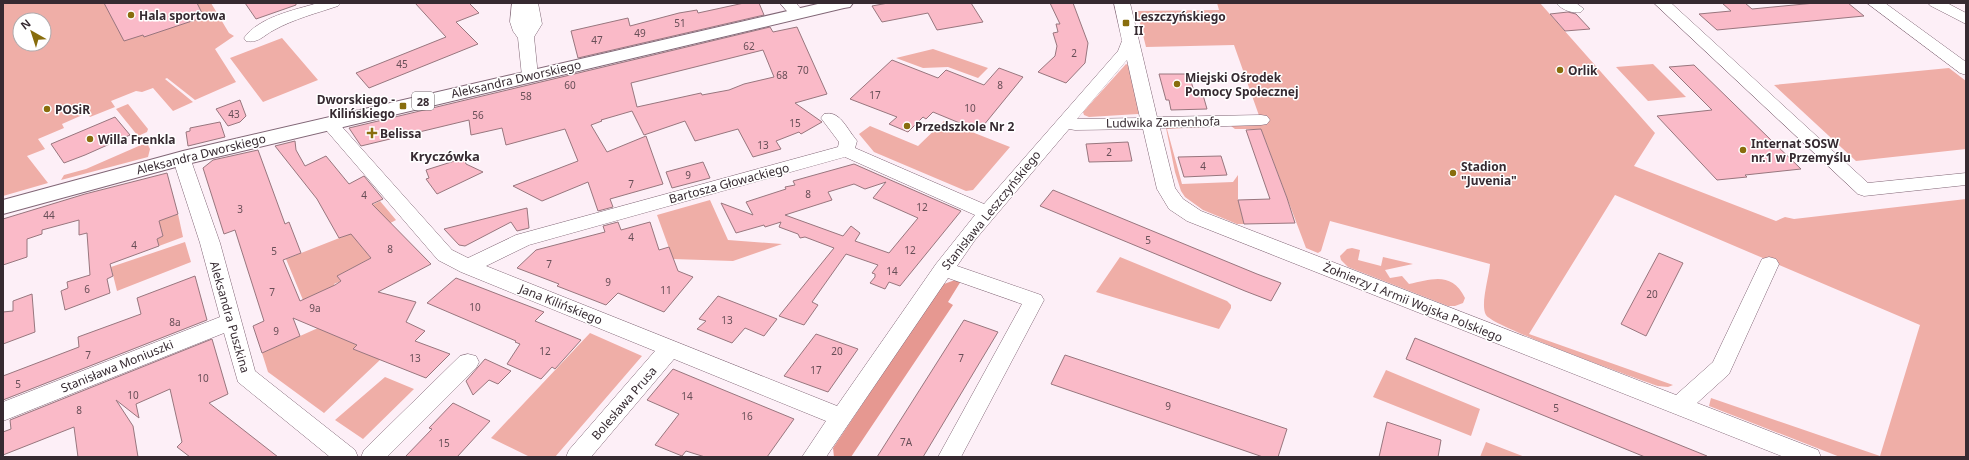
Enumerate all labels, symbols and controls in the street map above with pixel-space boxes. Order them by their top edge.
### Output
place label: Hala sportowa [139,7,226,24]
place label: Leszczyńskiego II [1134,8,1226,39]
marker: Hala sportowa [126,10,136,20]
north arrow [12,12,52,52]
text: N [17,15,34,32]
house number: 51 [674,16,686,30]
marker: Leszczyńskiego II [1121,18,1131,28]
house number: 49 [634,26,646,40]
house number: 47 [591,33,603,47]
house number: 62 [743,39,755,53]
house number: 2 [1071,46,1077,60]
street label: Aleksandra Dworskiego [449,56,583,102]
house number: 45 [396,57,408,71]
place label: Orlik [1568,62,1598,79]
house number: 70 [797,63,809,77]
marker: Orlik [1555,65,1565,75]
house number: 68 [776,68,788,82]
place label: Miejski Ośrodek Pomocy Społecznej [1185,69,1299,100]
house number: 60 [564,78,576,92]
house number: 8 [997,78,1003,92]
marker: Miejski Ośrodek Pomocy Społecznej [1172,79,1182,89]
house number: 17 [869,88,881,102]
house number: 58 [520,89,532,103]
place label: Dworskiego - Kilińskiego [317,91,395,122]
road number: 28 [412,92,434,110]
place label: POSiR [55,101,90,118]
marker: Dworskiego - Kilińskiego [398,101,408,111]
house number: 10 [964,101,976,115]
marker: POSiR [42,104,52,114]
house number: 43 [228,107,240,121]
house number: 56 [472,108,484,122]
street label: Ludwika Zamenhofa [1106,113,1220,131]
house number: 15 [789,116,801,130]
place label: Przedszkole Nr 2 [915,118,1014,135]
marker: Przedszkole Nr 2 [902,121,912,131]
place label: Belissa [380,125,422,142]
marker: Belissa [367,128,377,138]
street label: Aleksandra Dworskiego [134,130,268,178]
place label: Willa Frenkla [98,131,176,148]
marker: Willa Frenkla [85,134,95,144]
place label: Internat SOSW nr.1 w Przemyślu [1751,135,1851,166]
house number: 13 [757,138,769,152]
house number: 2 [1106,145,1112,159]
marker: Internat SOSW nr.1 w Przemyślu [1738,145,1748,155]
district label: Kryczówka [410,147,480,165]
street label: Stanisława Leszczyńskiego [937,147,1045,273]
place label: Stadion "Juvenia" [1461,158,1517,189]
street label: Bartosza Głowackiego [667,159,791,207]
house number: 4 [1200,159,1206,173]
house number: 9 [685,168,691,182]
marker: Stadion "Juvenia" [1448,168,1458,178]
house number: 7 [628,177,634,191]
house number: 8 [805,187,811,201]
house number: 4 [361,188,367,202]
house number: 12 [916,200,928,214]
house number: 3 [237,202,243,216]
house number: 44 [43,208,55,222]
house number: 4 [628,230,634,244]
house number: 5 [1145,233,1151,247]
house number: 4 [131,238,137,252]
house number: 8 [387,242,393,256]
house number: 12 [904,243,916,257]
house number: 5 [271,244,277,258]
house number: 7 [546,257,552,271]
street label: Żołnierzy I Armii Wojska Polskiego [1321,258,1505,346]
street label: Aleksandra Puszkina [206,259,254,375]
house number: 14 [886,264,898,278]
house number: 9 [605,275,611,289]
street label: Jana Kilińskiego [516,279,605,328]
house number: 6 [84,282,90,296]
house number: 11 [660,283,672,297]
house number: 7 [269,285,275,299]
house number: 20 [1646,287,1658,301]
house number: 10 [469,300,481,314]
house number: 9a [309,301,321,315]
house number: 13 [721,313,733,327]
house number: 8a [169,315,181,329]
house number: 9 [273,324,279,338]
street label: Stanisława Moniuszki [58,336,176,396]
house number: 12 [539,344,551,358]
house number: 20 [831,344,843,358]
house number: 7 [85,348,91,362]
house number: 13 [409,351,421,365]
house number: 7 [958,351,964,365]
street label: Bolesława Prusa [587,363,661,443]
house number: 17 [810,363,822,377]
house number: 10 [197,371,209,385]
house number: 5 [15,377,21,391]
house number: 10 [127,388,139,402]
house number: 14 [681,389,693,403]
house number: 9 [1165,399,1171,413]
house number: 5 [1553,401,1559,415]
house number: 8 [76,403,82,417]
house number: 16 [741,409,753,423]
house number: 7A [900,435,913,449]
house number: 15 [438,436,450,450]

